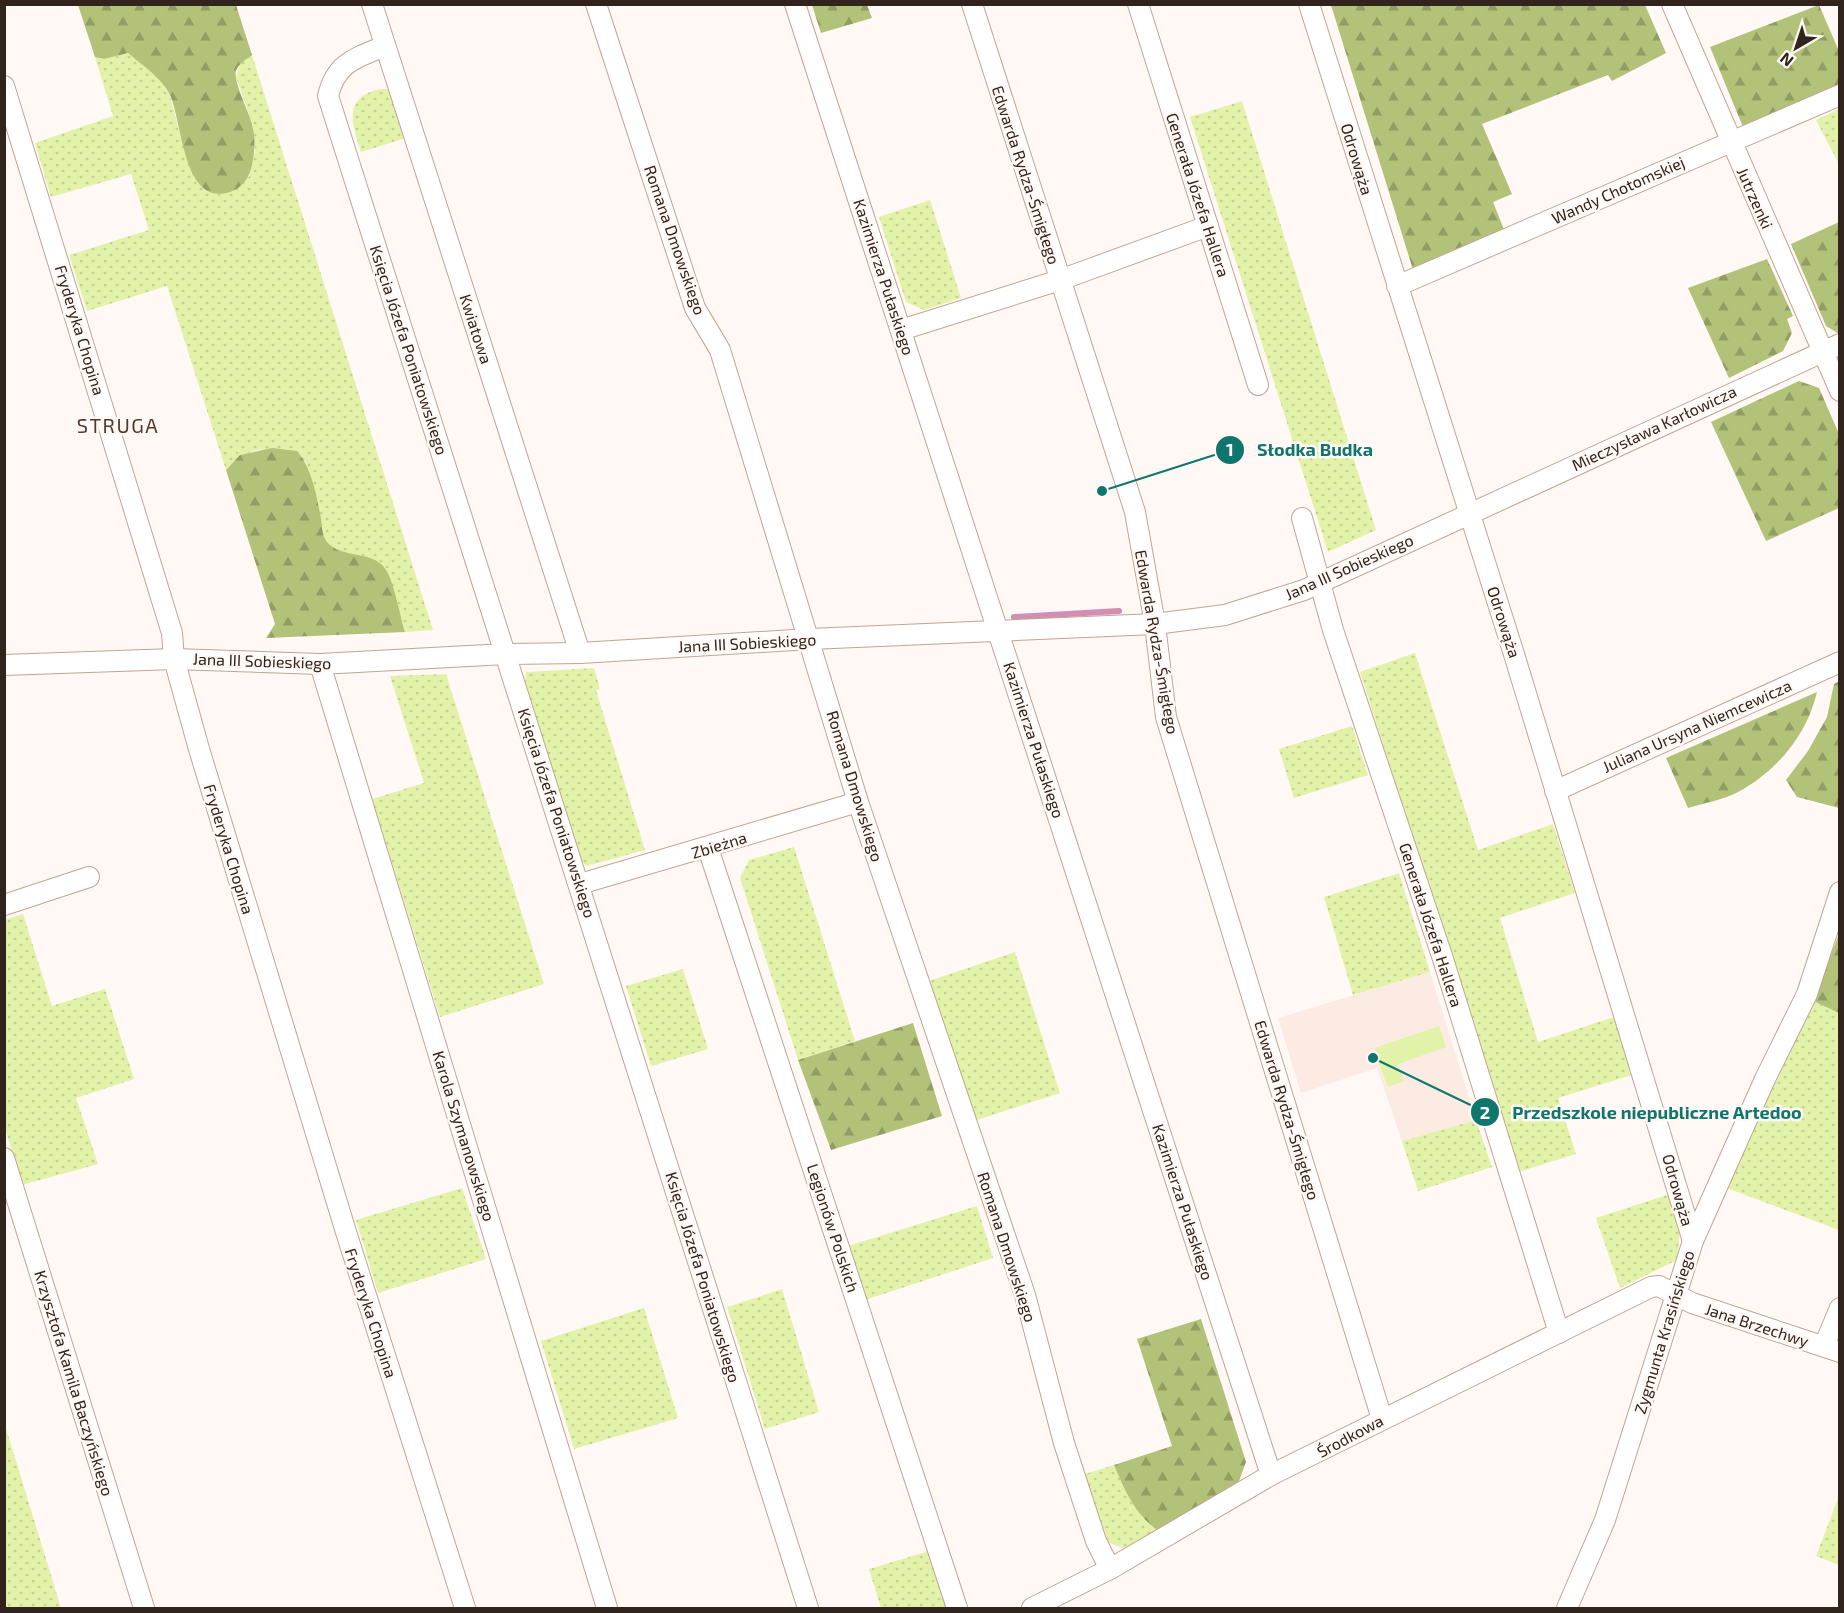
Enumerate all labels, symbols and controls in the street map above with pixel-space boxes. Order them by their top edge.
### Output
north arrow [1766,18,1826,78]
text: N [1776,49,1797,71]
street label: Edwarda Rydza-Śmigłego [989,83,1064,267]
street label: Generała Józefa Hallera [1163,110,1234,279]
street label: Odrowąża [1338,121,1377,197]
street label: Wandy Chotomskiej [1548,152,1688,228]
street label: Romana Dmowskiego [641,163,710,317]
street label: Jutrzenki [1734,164,1777,231]
street label: Kazimierza Pułaskiego [850,196,919,357]
street label: Księcia Józefa Poniatowskiego [367,243,452,457]
street label: Fryderyka Chopina [52,262,109,397]
street label: Kwiatowa [456,292,497,366]
street label: Mieczysława Karłowicza [1568,381,1739,474]
district label: STRUGA [77,413,159,437]
callout: Słodka Budka [1215,432,1384,468]
text: 1 [1226,438,1234,460]
text: Słodka Budka [1257,438,1373,460]
street label: Jana III Sobieskiego [1282,530,1416,603]
street label: Edwarda Rydza-Śmigłego [1132,548,1183,736]
street label: Odrowąża [1484,584,1525,660]
street label: Jana III Sobieskiego [677,629,817,656]
street label: Jana III Sobieskiego [192,649,332,672]
street label: Kazimierza Pułaskiego [1000,659,1069,820]
street label: Juliana Ursyna Niemcewicza [1599,675,1794,776]
street label: Księcia Józefa Poniatowskiego [515,706,600,920]
street label: Romana Dmowskiego [823,708,888,864]
street label: Fryderyka Chopina [201,781,258,916]
street label: Zbieżna [689,827,749,862]
street label: Generała Józefa Hallera [1396,840,1467,1009]
street label: Edwarda Rydza-Śmigłego [1251,1018,1324,1202]
street label: Karola Szymanowskiego [429,1048,499,1223]
callout: Przedszkole niepubliczne Artedoo [1470,1094,1814,1130]
text: 2 [1480,1101,1490,1123]
text: Przedszkole niepubliczne Artedoo [1512,1101,1802,1123]
street label: Kazimierza Pułaskiego [1149,1121,1218,1282]
street label: Odrowąża [1659,1152,1698,1228]
street label: Legionów Polskich [804,1161,863,1295]
street label: Księcia Józefa Poniatowskiego [662,1169,745,1384]
street label: Romana Dmowskiego [974,1169,1041,1324]
street label: Fryderyka Chopina [342,1246,401,1380]
street label: Zygmunta Krasińskiego [1630,1248,1697,1416]
street label: Krzysztofa Kamila Baczyńskiego [31,1268,118,1498]
street label: Jana Brzechwy [1703,1299,1812,1350]
street label: Środkowa [1313,1410,1386,1461]

